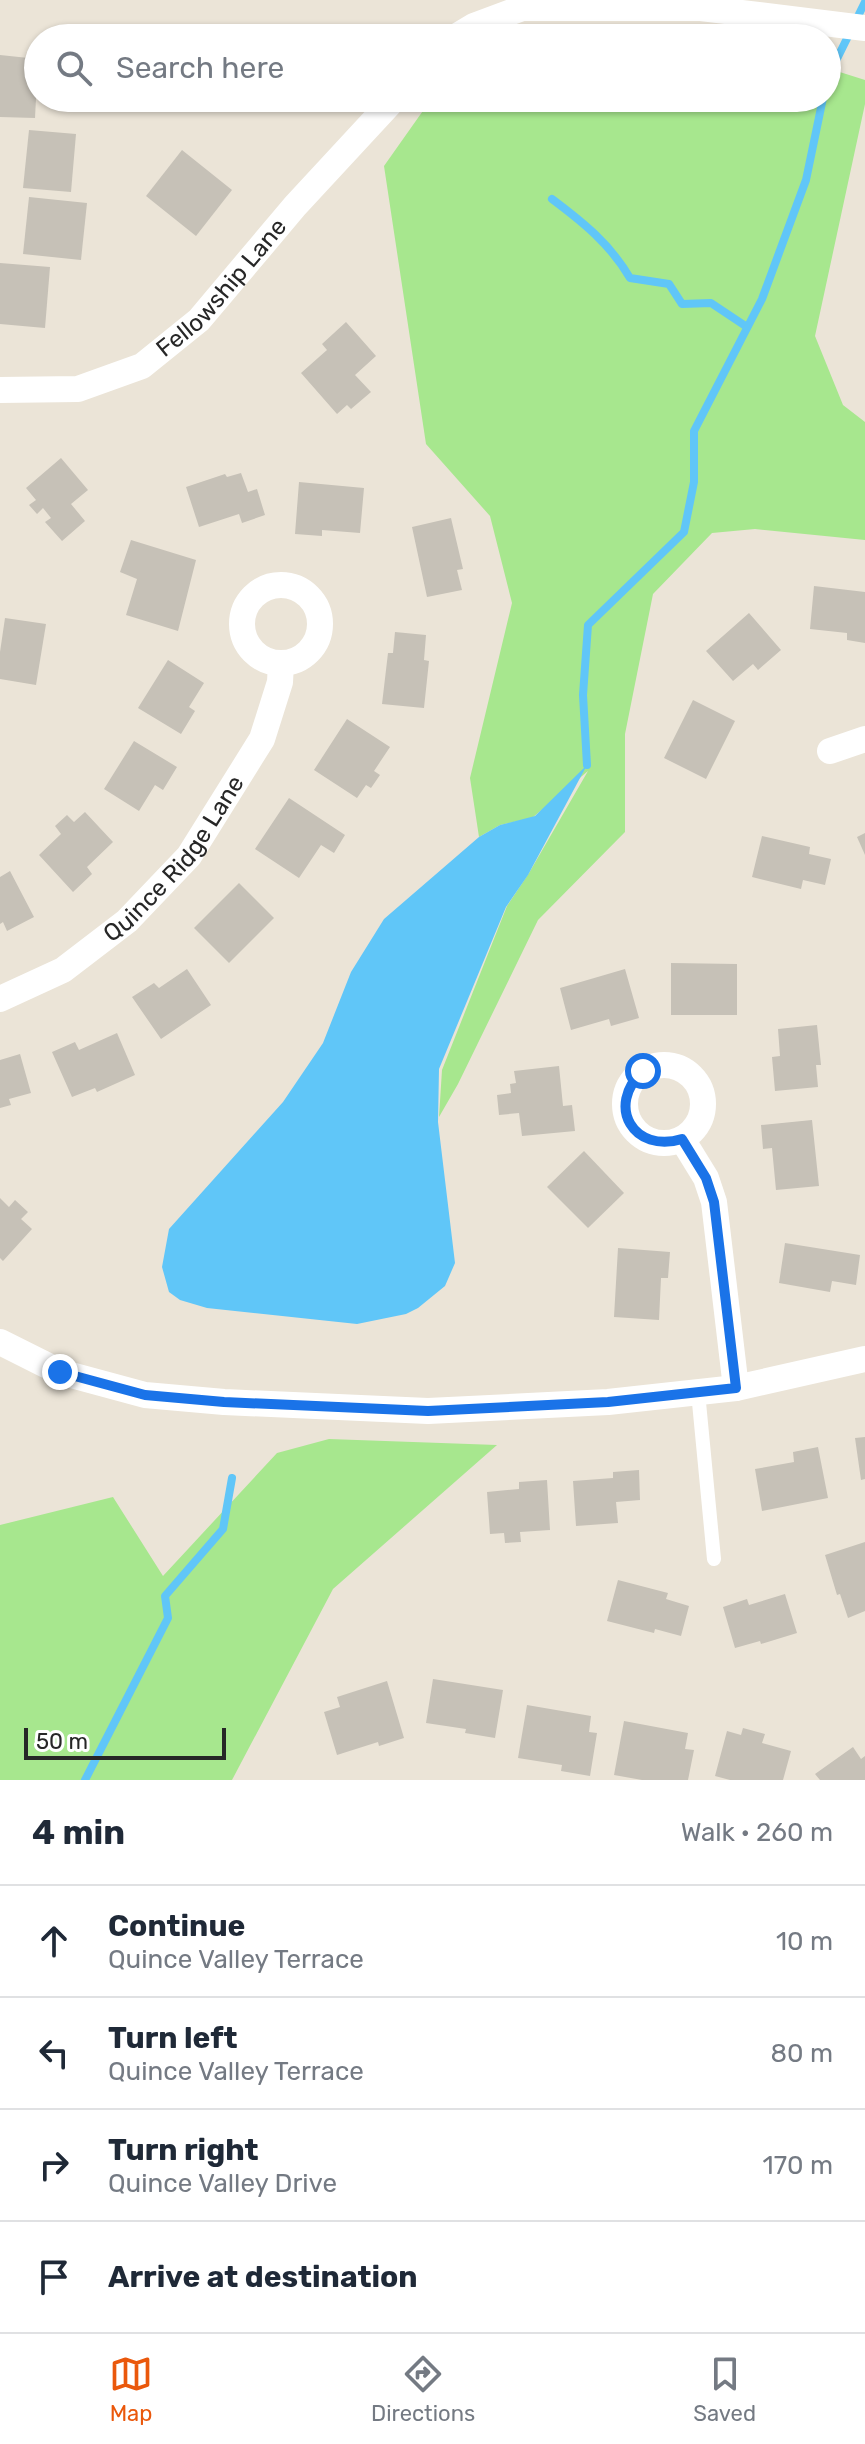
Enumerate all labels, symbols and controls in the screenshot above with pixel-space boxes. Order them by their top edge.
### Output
search box [24,24,841,112]
icon: search [52,46,96,90]
text: Search here [116,50,284,86]
street label: Fellowship Lane [151,213,292,363]
street label: Quince Ridge Lane [98,770,250,948]
route start [625,1053,661,1089]
route end [42,1354,78,1390]
scale bar [24,1724,226,1760]
text: 50 m [36,1728,88,1755]
text: 4 min [32,1812,125,1853]
text: Walk · 260 m [681,1817,833,1848]
text: Continue [108,1908,245,1944]
icon: ahead [32,1919,76,1963]
text: 10 m [776,1926,833,1957]
text: Quince Valley Terrace [108,1944,364,1975]
text: Turn left [108,2020,238,2056]
icon: left [32,2031,76,2075]
text: 80 m [770,2038,833,2069]
text: Quince Valley Terrace [108,2056,364,2087]
text: Turn right [108,2132,259,2168]
icon: right [32,2143,76,2187]
text: 170 m [763,2150,833,2181]
text: Quince Valley Drive [108,2168,337,2199]
icon: arrive [32,2255,76,2299]
text: Arrive at destination [108,2259,418,2295]
tab: Map [109,2352,153,2427]
tab: Directions [371,2352,475,2427]
tab: Saved [693,2352,756,2427]

